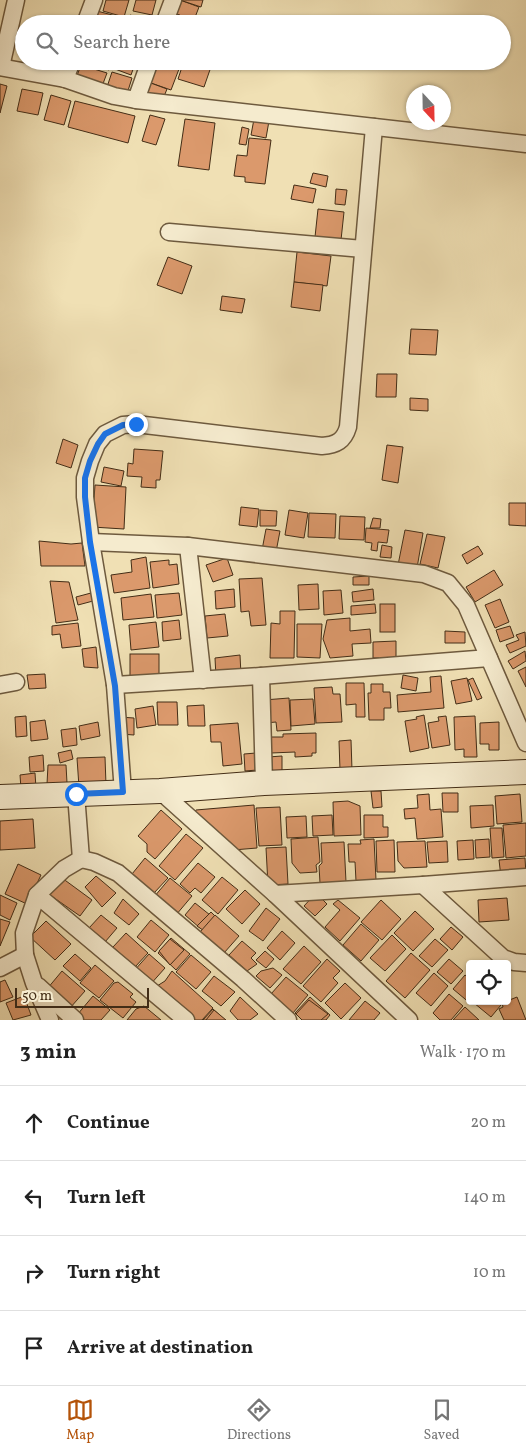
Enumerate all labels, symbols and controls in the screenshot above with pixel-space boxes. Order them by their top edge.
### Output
search box [15,15,511,70]
icon: search [33,29,61,57]
text: Search here [73,30,170,56]
north arrow [406,85,451,130]
route end [125,413,148,436]
route start [65,783,88,806]
map controls [466,960,511,1005]
button: locate [466,960,511,1005]
scale bar [15,985,149,1008]
text: 50 m [22,987,52,1006]
text: 3 min [20,1038,76,1067]
text: Walk · 170 m [420,1042,506,1064]
icon: ahead [20,1109,48,1137]
text: Continue [67,1110,150,1136]
text: 20 m [471,1112,506,1134]
icon: left [20,1184,48,1212]
text: Turn left [67,1185,146,1211]
text: 140 m [464,1187,506,1209]
icon: right [20,1259,48,1287]
text: Turn right [67,1260,160,1286]
text: 10 m [473,1262,506,1284]
icon: arrive [20,1334,48,1362]
text: Arrive at destination [67,1335,253,1361]
tab: Map [66,1396,94,1445]
tab: Directions [227,1396,291,1445]
tab: Saved [424,1396,460,1445]

